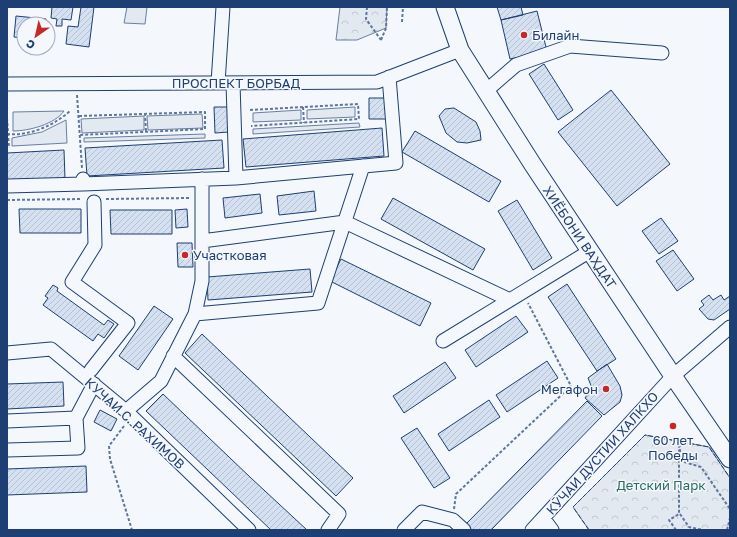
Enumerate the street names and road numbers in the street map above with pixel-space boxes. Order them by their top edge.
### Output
street label: ПРОСПЕКТ БОРБАД [172,75,301,91]
street label: ХИЁБОНИ ВАҲДАТ [540,183,620,291]
street label: КУЧАИ С. РАХИМОВ [82,374,188,472]
street label: КӮЧАИ ДУСТИИ ХАЛКХО [543,388,661,518]

